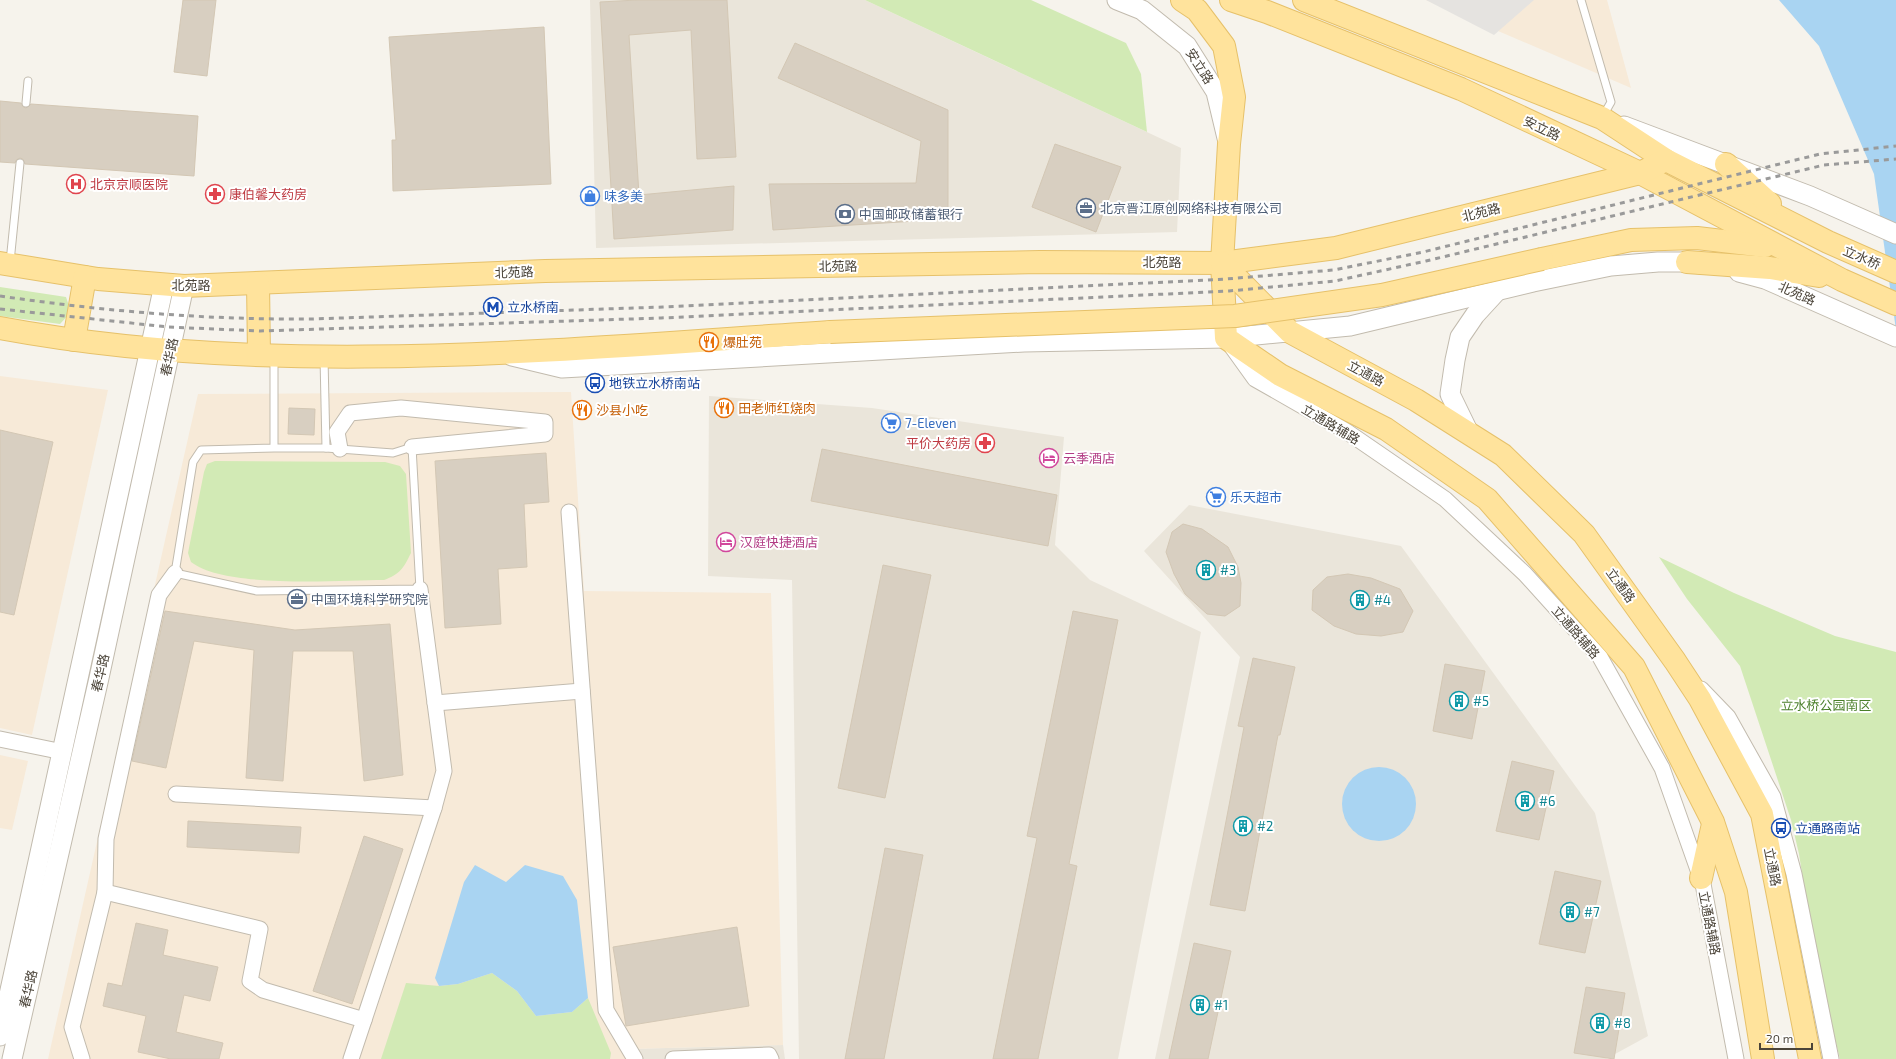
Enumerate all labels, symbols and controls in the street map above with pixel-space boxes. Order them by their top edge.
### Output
street label: 安立路 [1183,45,1217,87]
street label: 安立路 [1521,113,1563,143]
hospital icon: 北京京顺医院 [65,173,87,195]
place label: 北京京顺医院 [90,176,168,192]
pharmacy icon: 康伯馨大药房 [204,183,226,205]
shop icon: 味多美 [579,185,601,207]
place label: 康伯馨大药房 [229,186,307,202]
place label: 味多美 [604,188,643,204]
office icon: 北京晋江原创网络科技有限公司 [1075,197,1097,219]
place label: 北京晋江原创网络科技有限公司 [1100,200,1282,216]
street label: 北苑路 [1460,200,1502,224]
bank icon: 中国邮政储蓄银行 [834,203,856,225]
place label: 中国邮政储蓄银行 [859,206,963,222]
street label: 立水桥 [1841,242,1883,272]
street label: 北苑路 [1142,254,1182,270]
street label: 北苑路 [818,258,858,274]
street label: 北苑路 [494,263,534,281]
street label: 北苑路 [171,277,211,293]
street label: 北苑路 [1776,278,1818,308]
metro station icon: 立水桥南 [482,296,504,318]
place label: 立水桥南 [507,299,559,315]
restaurant icon: 爆肚苑 [698,331,720,353]
place label: 爆肚苑 [723,334,762,350]
street label: 春华路 [157,336,181,378]
street label: 立通路 [1345,357,1387,389]
bus stop icon: 地铁立水桥南站 [584,372,606,394]
place label: 地铁立水桥南站 [609,375,700,391]
restaurant icon: 田老师红烧肉 [713,397,735,419]
restaurant icon: 沙县小吃 [571,399,593,421]
place label: 田老师红烧肉 [738,400,816,416]
street label: 立通路辅路 [1299,400,1363,448]
place label: 沙县小吃 [596,402,648,418]
supermarket icon: 7-Eleven [880,412,902,434]
place label: 7-Eleven [905,415,957,431]
pharmacy icon: 平价大药房 [974,432,996,454]
place label: 平价大药房 [906,435,971,451]
hotel icon: 云季酒店 [1038,447,1060,469]
place label: 云季酒店 [1063,450,1115,466]
supermarket icon: 乐天超市 [1205,486,1227,508]
place label: 乐天超市 [1230,489,1282,505]
hotel icon: 汉庭快捷酒店 [715,531,737,553]
place label: 汉庭快捷酒店 [740,534,818,550]
building icon: #3 [1195,559,1217,581]
place label: #3 [1220,562,1236,578]
street label: 立通路 [1603,565,1639,605]
office icon: 中国环境科学研究院 [286,588,308,610]
building icon: #4 [1349,589,1371,611]
place label: 中国环境科学研究院 [311,591,428,607]
place label: #4 [1374,592,1391,608]
street label: 立通路辅路 [1549,602,1603,662]
street label: 春华路 [88,652,112,694]
building icon: #5 [1448,690,1470,712]
place label: #5 [1473,693,1489,709]
park label: 立水桥公园南区 [1780,697,1872,713]
building icon: #6 [1514,790,1536,812]
place label: #6 [1539,793,1555,809]
building icon: #2 [1232,815,1254,837]
bus stop icon: 立通路南站 [1770,817,1792,839]
place label: #2 [1257,818,1273,834]
place label: 立通路南站 [1795,820,1860,836]
street label: 立通路 [1761,846,1785,888]
street label: 立通路辅路 [1696,890,1724,956]
building icon: #7 [1559,901,1581,923]
place label: #7 [1584,904,1600,920]
street label: 春华路 [16,968,40,1010]
building icon: #1 [1189,994,1211,1016]
place label: #1 [1214,997,1228,1013]
building icon: #8 [1589,1012,1611,1034]
place label: #8 [1614,1015,1631,1031]
scale bar [1760,1025,1812,1051]
text: 20 m [1766,1031,1793,1045]

